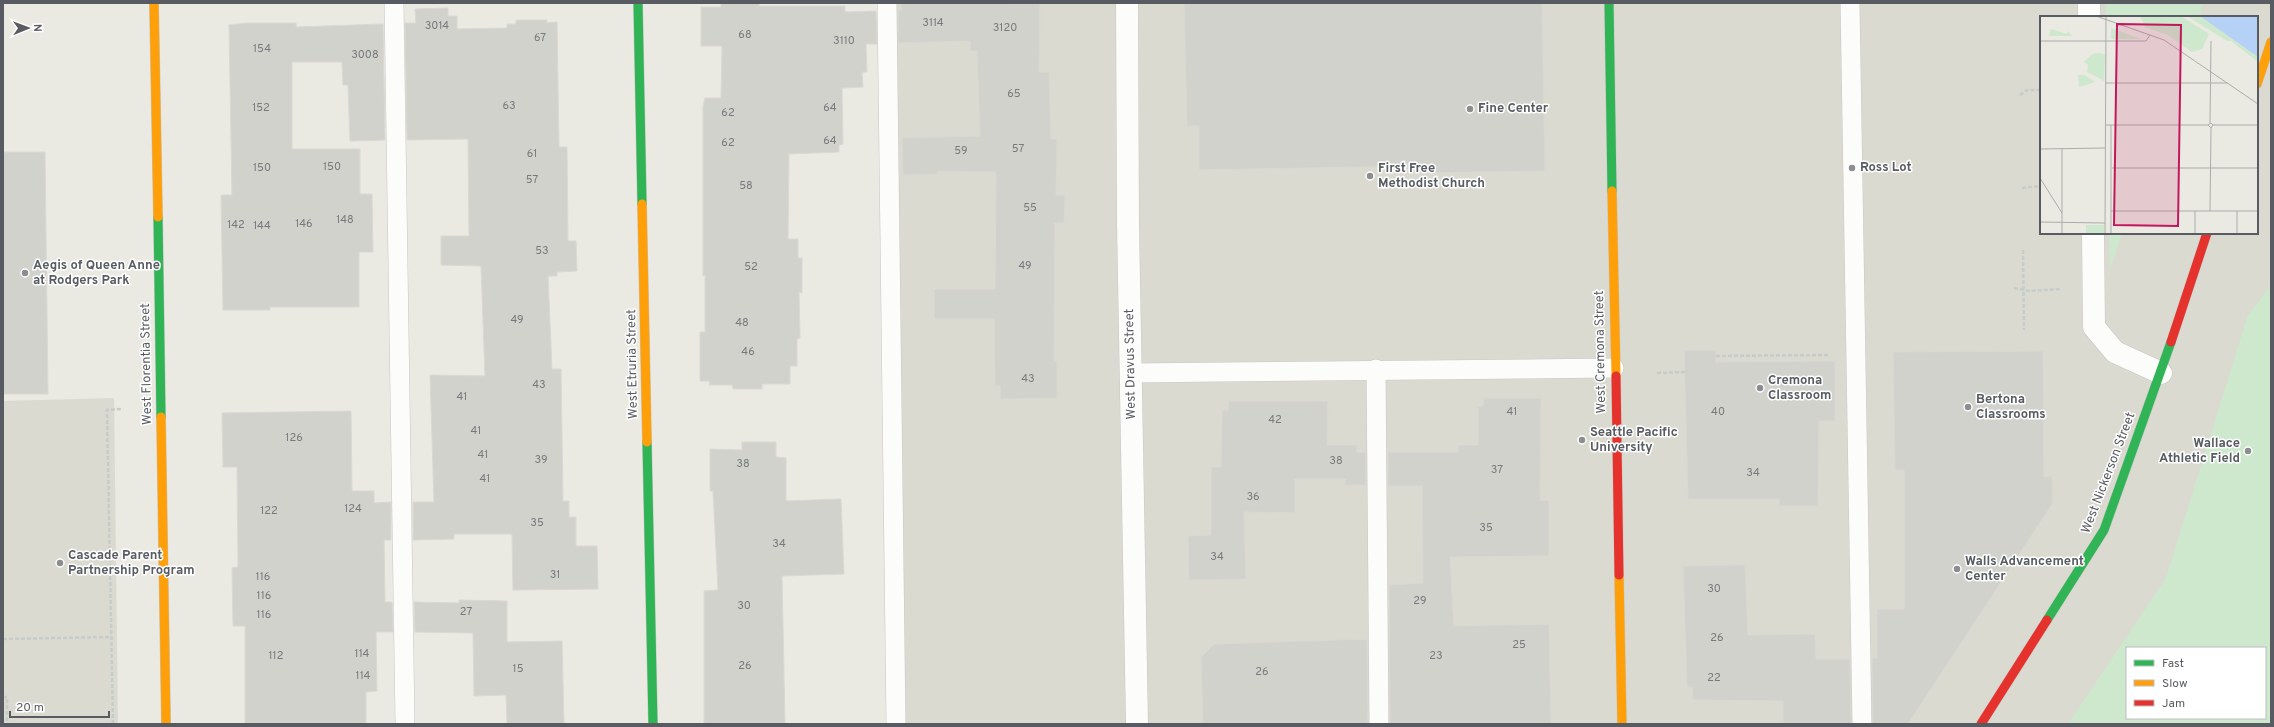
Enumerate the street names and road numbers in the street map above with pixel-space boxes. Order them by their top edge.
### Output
street label: West Cremona Street [1592,290,1610,414]
street label: West Florentia Street [138,303,156,425]
street label: West Dravus Street [1122,308,1140,420]
street label: West Etruria Street [624,309,642,419]
street label: West Nickerson Street [2079,410,2139,536]

